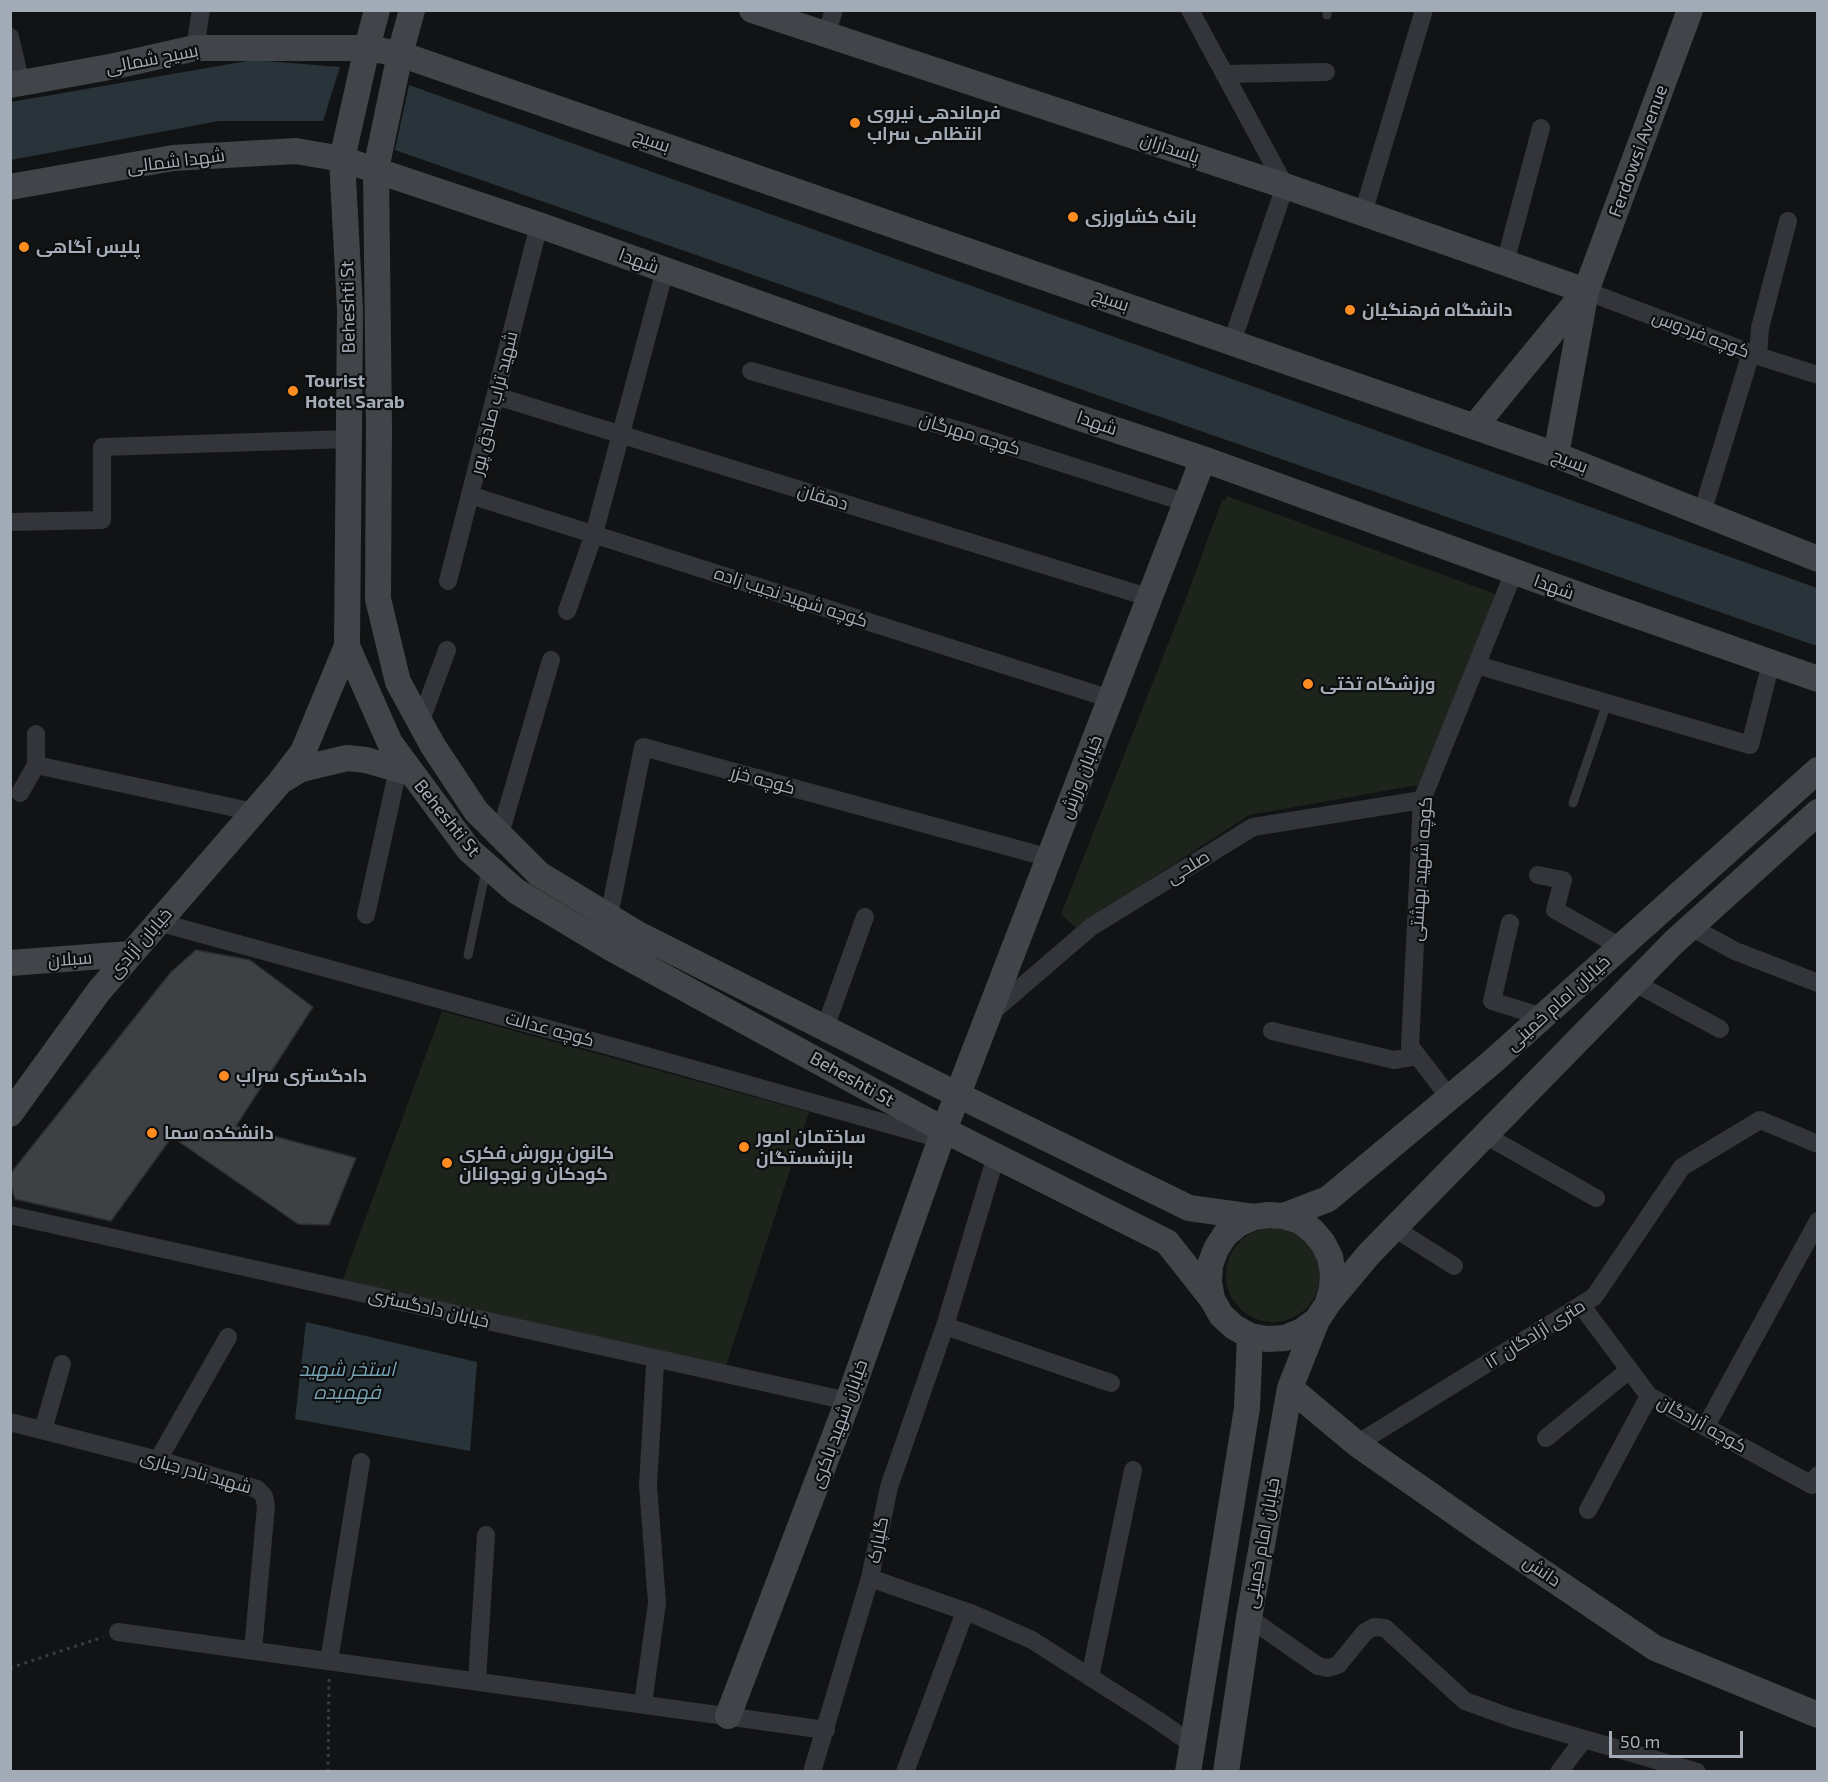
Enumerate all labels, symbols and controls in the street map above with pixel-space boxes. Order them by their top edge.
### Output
street label: بسیج شمالی [104,39,200,79]
street label: Ferdowsi Avenue [1604,82,1672,220]
place label: فرماندهی نیروی انتظامی سراب [867,102,1001,144]
marker: فرماندهی نیروی انتظامی سراب [848,116,862,130]
street label: بسیج [631,125,673,157]
street label: پاسداران [1138,128,1202,168]
street label: شهدا شمالی [126,144,226,178]
place label: بانک کشاورزی [1085,206,1197,228]
marker: بانک کشاورزی [1066,210,1080,224]
place label: پلیس آگاهی [36,236,140,258]
marker: پلیس آگاهی [17,240,31,254]
street label: شهدا [616,244,662,278]
street label: Beheshti St [336,260,360,354]
street label: بسیج [1090,284,1132,316]
place label: دانشگاه فرهنگیان [1362,299,1513,321]
marker: دانشگاه فرهنگیان [1343,303,1357,317]
street label: کوچه فردوس [1649,306,1753,362]
street label: شهید تراب صادق پور [466,329,522,477]
place label: Tourist Hotel Sarab [305,370,405,412]
marker: Tourist Hotel Sarab [286,384,300,398]
street label: شهدا [1074,406,1120,440]
street label: کوچه مهرگان [917,408,1023,460]
street label: بسیج [1549,444,1591,478]
street label: دهقان [795,479,851,515]
street label: کوچه شهید نجیب زاده [711,562,871,632]
street label: شهدا [1531,570,1577,604]
place label: ورزشگاه تختی [1320,673,1436,695]
marker: ورزشگاه تختی [1301,677,1315,691]
street label: خیابان ورزش [1055,732,1107,822]
street label: کوچه خزر [728,761,798,799]
street label: Beheshti St [409,775,485,861]
street label: کوچه شهید بهشتی [1405,796,1437,942]
street label: صلحی [1162,845,1214,889]
street label: خیابان آزادی [104,903,176,983]
street label: سبلان [47,947,93,971]
street label: خیابان امام خمینی [1502,951,1614,1055]
street label: کوچه عدالت [503,1007,597,1051]
street label: Beheshti St [806,1047,898,1111]
place label: دادگستری سراب [236,1065,367,1087]
marker: دادگستری سراب [217,1069,231,1083]
place label: دانشکده سما [164,1122,274,1144]
marker: دانشکده سما [145,1126,159,1140]
place label: ساختمان امور بازنشستگان [756,1126,866,1168]
marker: ساختمان امور بازنشستگان [737,1140,751,1154]
place label: کانون پرورش فکری کودکان و نوجوانان [459,1142,614,1184]
marker: کانون پرورش فکری کودکان و نوجوانان [440,1156,454,1170]
street label: خیابان دادگستری [366,1284,492,1332]
street label: ۱۲ متری آزادگان [1481,1295,1589,1373]
water label: استخر شهید فهمیده [299,1357,395,1404]
street label: خیابان شهید باکری [806,1357,872,1491]
street label: کوچه آزادگان [1654,1391,1750,1457]
street label: شهید نادر جباری [138,1446,254,1498]
street label: خیابان امام خمینی [1240,1476,1284,1610]
street label: گلپارک [863,1515,893,1565]
street label: دانش [1519,1551,1565,1591]
scale bar [1612,1719,1746,1757]
text: 50 m [1620,1730,1660,1752]

